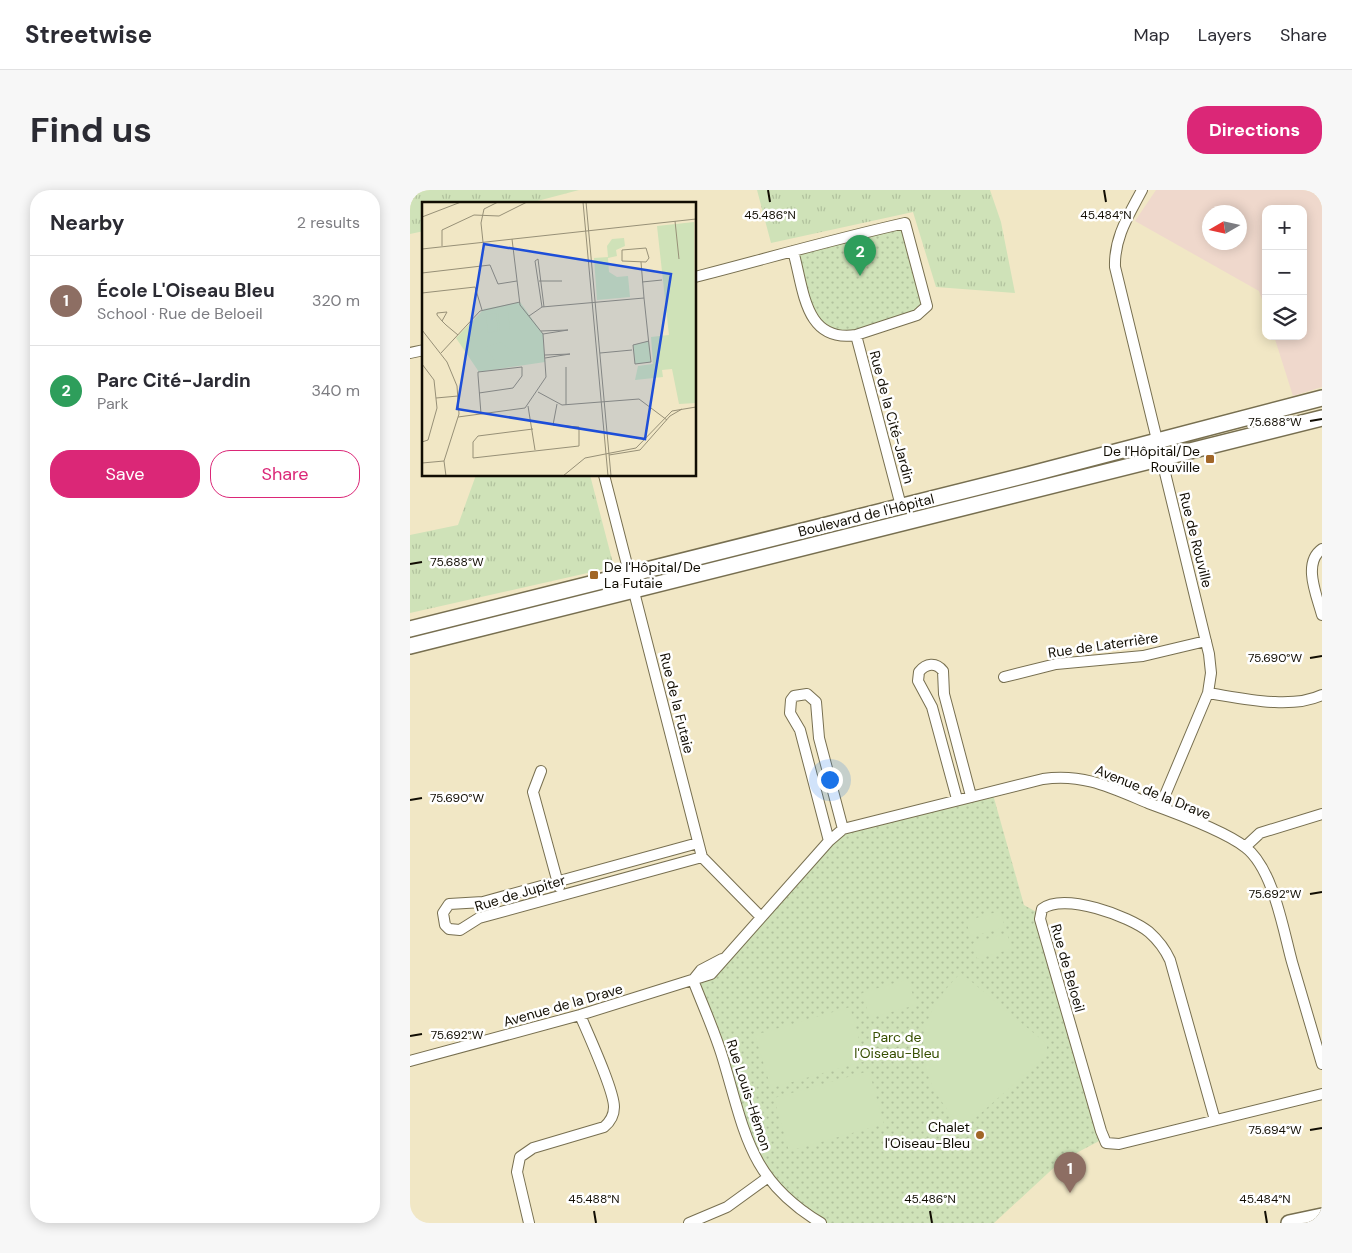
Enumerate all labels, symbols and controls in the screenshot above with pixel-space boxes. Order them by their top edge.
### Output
text: Streetwise [25,19,152,50]
text: Map [1134,23,1170,47]
text: Layers [1198,23,1252,47]
text: Share [1280,23,1327,47]
button: Directions [1187,106,1322,154]
text: Find us [30,107,152,153]
inset map [422,202,696,476]
north arrow [1202,205,1247,250]
map controls [1262,205,1307,340]
button: + [1262,205,1307,250]
text: 45.486°N [744,207,796,223]
text: 45.484°N [1080,207,1132,223]
text: Nearby [50,209,124,237]
text: 2 results [297,212,360,233]
pin: 2 [844,235,876,276]
button: − [1262,250,1307,295]
text: École L'Oiseau Bleu [97,278,275,303]
text: 1 [63,290,69,311]
text: 320 m [312,290,360,311]
button: layers [1262,295,1307,340]
text: School · Rue de Beloeil [97,303,263,324]
street label: Rue de la Cité-Jardin [866,349,918,485]
text: Parc Cité-Jardin [97,368,251,393]
text: 2 [61,380,71,401]
text: 340 m [311,380,360,401]
text: Park [97,393,129,414]
text: 75.688°W [1248,414,1302,430]
place label: De l'Hôpital/De Rouville [1103,442,1200,476]
button: Save [50,450,200,498]
button: Share [210,450,360,498]
marker: De l'Hôpital/De Rouville [1204,453,1216,465]
street label: Boulevard de l'Hôpital [796,489,936,541]
street label: Rue de Rouville [1175,490,1217,590]
text: 75.688°W [430,554,484,570]
place label: De l'Hôpital/De La Futaie [604,558,701,592]
marker: De l'Hôpital/De La Futaie [588,569,600,581]
street label: Rue de Laterrière [1047,628,1159,662]
text: 75.690°W [1248,650,1302,666]
street label: Rue de la Futaie [656,651,698,755]
street label: Avenue de la Drave [1092,761,1214,823]
your location [817,767,843,793]
text: 75.690°W [430,790,484,806]
street label: Rue de Jupiter [472,871,568,915]
text: 75.692°W [1249,886,1302,902]
street label: Rue de Beloeil [1047,922,1089,1014]
street label: Avenue de la Drave [501,979,625,1031]
text: 75.692°W [431,1027,484,1043]
park label: Parc de l'Oiseau-Bleu [854,1028,940,1062]
street label: Rue Louis-Hémon [723,1037,775,1153]
place label: Chalet l'Oiseau-Bleu [885,1118,970,1152]
text: 75.694°W [1248,1122,1302,1138]
marker: Chalet l'Oiseau-Bleu [974,1129,986,1141]
pin: 1 [1054,1152,1086,1193]
text: 45.488°N [568,1191,620,1207]
text: 45.486°N [904,1191,956,1207]
text: 45.484°N [1239,1191,1291,1207]

